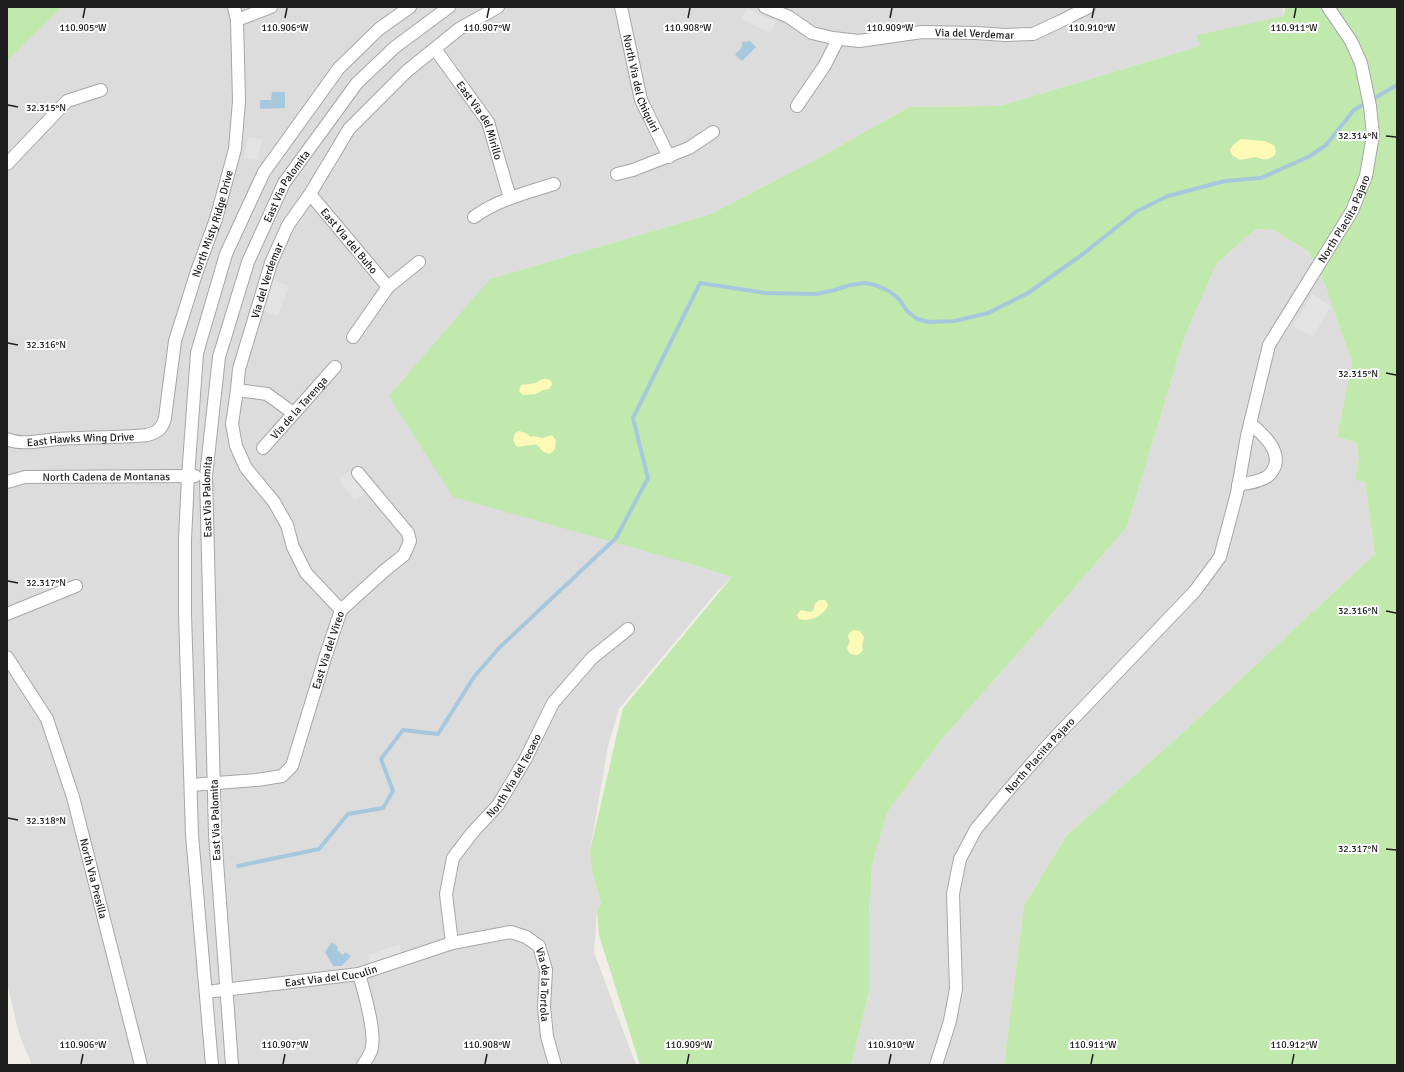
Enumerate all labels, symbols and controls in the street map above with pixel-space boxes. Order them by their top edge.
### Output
text: 110.905°W [59,22,107,34]
text: 110.906°W [261,22,309,34]
text: 110.907°W [463,22,511,34]
text: 110.908°W [664,22,712,34]
text: 110.909°W [866,22,914,34]
text: 110.910°W [1068,22,1116,34]
text: 110.911°W [1270,22,1318,34]
street label: Via del Verdemar [935,26,1014,42]
street label: North Via del Chiquiri [620,33,662,134]
street label: East Via del Mirillo [453,79,505,162]
text: 32.315°N [26,102,66,114]
text: 32.314°N [1338,130,1378,142]
street label: East Via Palomita [261,147,313,225]
street label: North Misty Ridge Drive [189,169,236,279]
street label: North Placiita Pajaro [1316,173,1373,265]
street label: East Via del Buho [318,206,380,277]
street label: Via del Verdemar [249,241,286,320]
text: 32.316°N [26,339,66,351]
text: 32.315°N [1338,368,1378,380]
street label: Via de la Tarenga [268,374,331,442]
street label: East Hawks Wing Drive [26,430,135,449]
street label: East Via Palomita [200,455,215,538]
street label: North Cadena de Montanas [43,470,170,484]
text: 32.317°N [26,577,66,589]
text: 32.316°N [1338,605,1378,617]
street label: East Via del Vireo [310,609,347,691]
street label: North Placiita Pajaro [1003,715,1078,796]
street label: North Via del Tecaco [484,731,544,820]
street label: East Via Palomita [208,779,223,861]
text: 32.318°N [26,815,66,827]
street label: North Via Presilla [77,837,110,920]
text: 32.317°N [1338,843,1378,855]
street label: Via de la Tortola [533,946,552,1023]
street label: East Via del Cuculin [284,962,379,990]
text: 110.906°W [59,1039,107,1051]
text: 110.907°W [261,1039,309,1051]
text: 110.908°W [463,1039,511,1051]
text: 110.909°W [665,1039,713,1051]
text: 110.910°W [867,1039,915,1051]
text: 110.911°W [1069,1039,1117,1051]
text: 110.912°W [1270,1039,1318,1051]

